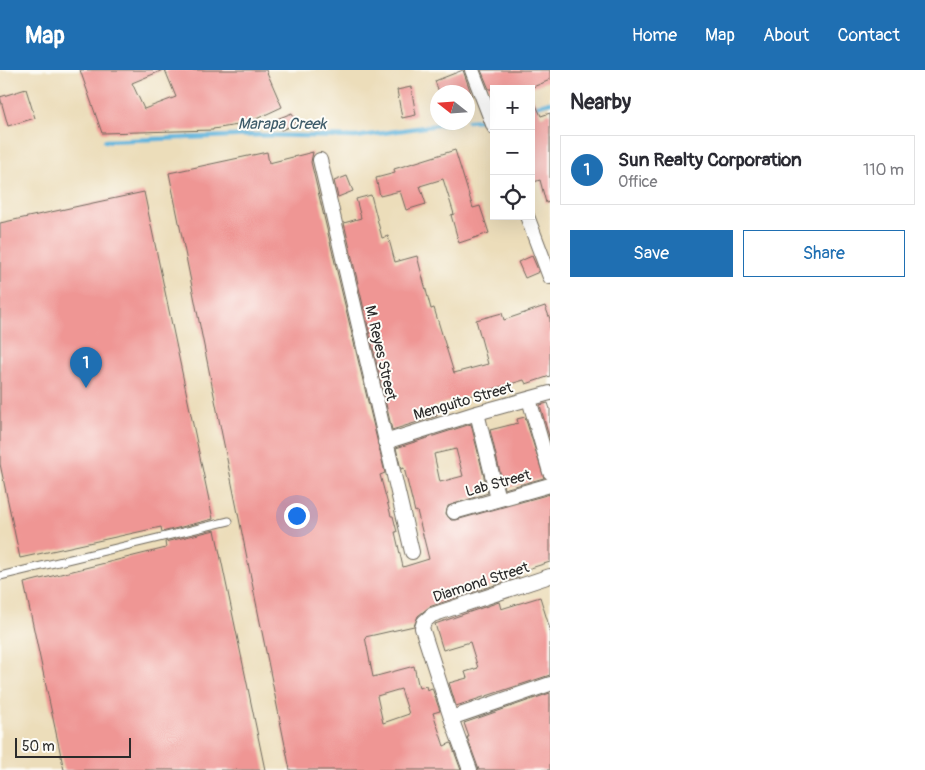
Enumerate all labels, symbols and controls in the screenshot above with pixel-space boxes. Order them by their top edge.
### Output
text: Map [25,21,65,50]
text: Home [632,24,677,47]
text: Map [705,24,735,47]
text: About [763,24,809,47]
text: Contact [837,24,900,47]
north arrow [430,85,475,130]
map controls [490,85,535,220]
button: + [490,85,535,130]
text: Nearby [570,89,631,116]
water label: Marapa Creek [238,114,327,134]
button: − [490,130,535,175]
text: Sun Realty Corporation [618,148,802,172]
text: 1 [584,160,590,180]
text: 110 m [863,160,904,180]
text: Office [618,172,658,192]
button: locate [490,175,535,220]
button: Save [570,230,733,277]
button: Share [743,230,905,277]
street label: M. Reyes Street [360,304,401,404]
pin: 1 [70,347,102,388]
street label: Menguito Street [411,378,516,425]
street label: Lab Street [463,465,534,501]
your location [284,503,310,529]
street label: Diamond Street [431,558,533,607]
scale bar [15,735,131,758]
text: 50 m [22,738,55,755]

